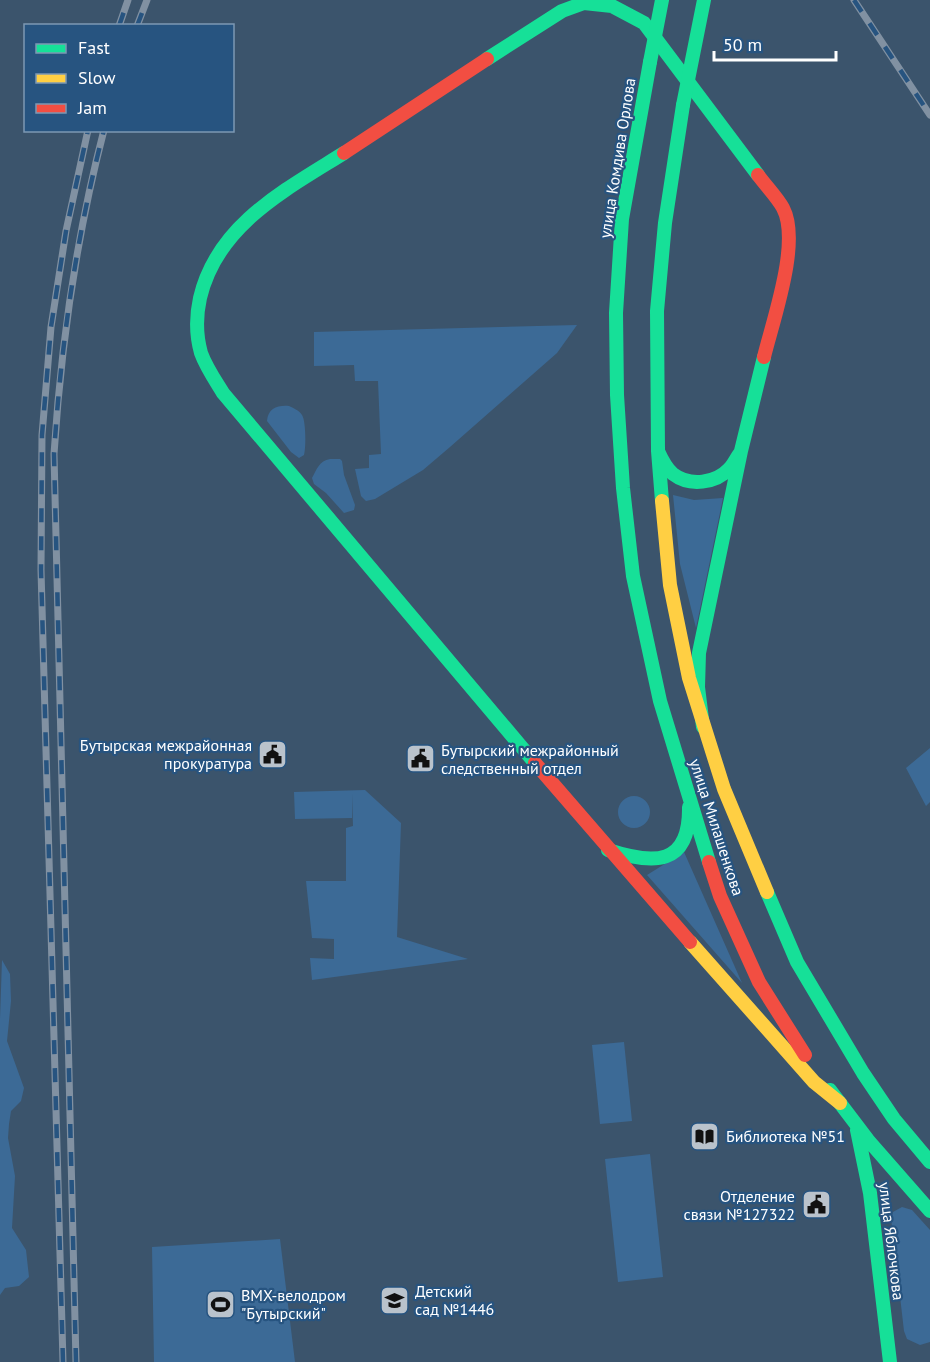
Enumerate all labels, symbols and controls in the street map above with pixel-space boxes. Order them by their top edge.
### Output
legend [24,24,234,132]
scale bar [714,24,836,62]
text: 50 m [723,33,762,56]
text: Fast [78,36,110,59]
text: Slow [78,66,116,89]
street label: улица Комдива Орлова [594,76,640,240]
text: Jam [77,96,107,119]
place label: Бутырская межрайонная прокуратура [80,735,252,773]
public building icon: Бутырская межрайонная прокуратура [257,738,289,770]
place label: Бутырский межрайонный следственный отдел [441,740,619,778]
public building icon: Бутырский межрайонный следственный отдел [404,743,436,775]
street label: улица Милашенкова [685,756,749,898]
library icon: Библиотека №51 [689,1120,721,1152]
place label: Библиотека №51 [726,1126,845,1146]
street label: улица Яблочкова [875,1181,909,1301]
place label: Отделение связи №127322 [683,1186,795,1224]
public building icon: Отделение связи №127322 [800,1189,832,1221]
place label: Детский сад №1446 [415,1281,494,1319]
school or university icon: Детский сад №1446 [378,1284,410,1316]
place label: BMX-велодром "Бутырский" [241,1285,346,1323]
sports icon: BMX-велодром "Бутырский" [204,1288,236,1320]

